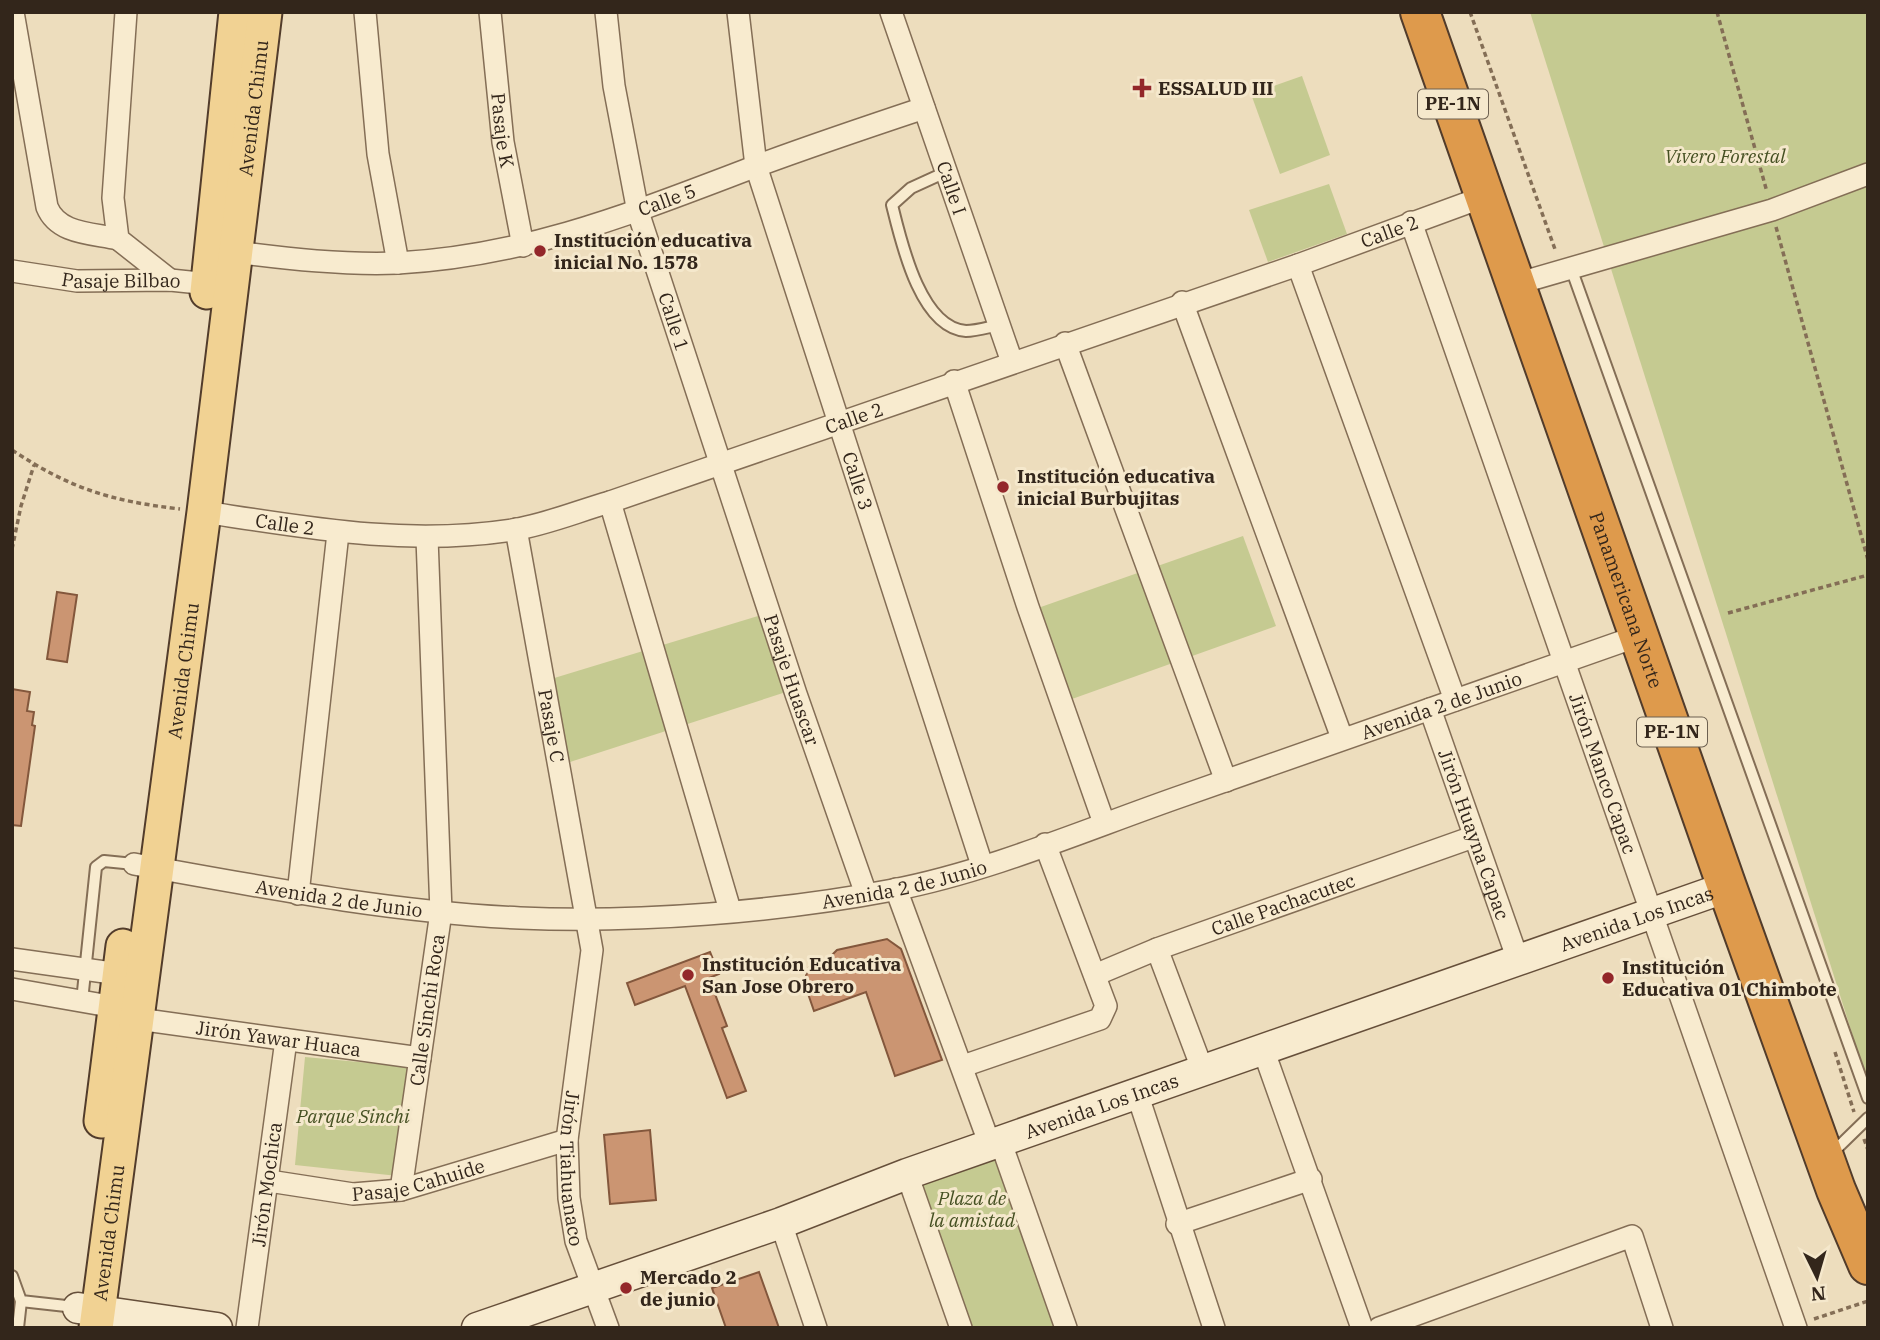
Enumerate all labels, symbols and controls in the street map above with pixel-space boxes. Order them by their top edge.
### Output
street label: Avenida Chimu [233,38,274,178]
place label: ESSALUD III [1158,76,1274,100]
marker: ESSALUD III [1132,78,1152,98]
road number: PE-1N [1418,90,1488,119]
street label: Pasaje K [486,92,520,170]
park label: Vivero Forestal [1665,144,1786,168]
street label: Calle I [931,158,972,218]
street label: Calle 5 [635,178,699,221]
street label: Calle 2 [1357,210,1422,253]
place label: Institución educativa inicial No. 1578 [554,228,752,274]
marker: Institución educativa inicial No. 1578 [532,243,548,259]
street label: Pasaje Bilbao [60,267,182,293]
street label: Calle 1 [653,289,695,354]
street label: Calle 2 [822,397,886,439]
street label: Calle 3 [837,449,878,513]
place label: Institución educativa inicial Burbujitas [1017,464,1215,510]
marker: Institución educativa inicial Burbujitas [995,479,1011,495]
street label: Calle 2 [254,508,316,540]
street label: Panamericana Norte [1584,509,1668,691]
street label: Avenida Chimu [162,601,204,740]
street label: Pasaje Huascar [759,611,825,749]
street label: Avenida 2 de Junio [1358,666,1525,744]
street label: Pasaje C [533,687,570,765]
street label: Jirón Manco Capac [1564,690,1642,857]
road number: PE-1N [1637,718,1707,746]
street label: Jirón Huayna Capac [1433,746,1515,923]
street label: Avenida 2 de Junio [820,854,990,914]
street label: Calle Pachacutec [1208,868,1358,941]
street label: Avenida 2 de Junio [254,874,424,922]
street label: Avenida Los Incas [1557,881,1717,957]
street label: Calle Sinchi Roca [404,932,450,1088]
place label: Institución Educativa San Jose Obrero [702,952,902,998]
place label: Institución Educativa 01 Chimbote [1622,955,1837,1001]
marker: Institución Educativa San Jose Obrero [680,967,696,983]
marker: Institución Educativa 01 Chimbote [1600,970,1616,986]
street label: Jirón Yawar Huaca [195,1015,363,1062]
street label: Avenida Los Incas [1022,1068,1182,1144]
street label: Jirón Tiahuanaco [555,1089,589,1248]
park label: Parque Sinchi [295,1104,410,1128]
street label: Jirón Mochica [246,1120,287,1248]
street label: Pasaje Cahuide [351,1153,488,1206]
street label: Avenida Chimu [88,1163,130,1302]
park label: Plaza de la amistad [929,1186,1016,1232]
north arrow [1782,1242,1852,1312]
place label: Mercado 2 de junio [640,1265,737,1311]
marker: Mercado 2 de junio [618,1280,634,1296]
text: N [1810,1281,1827,1307]

